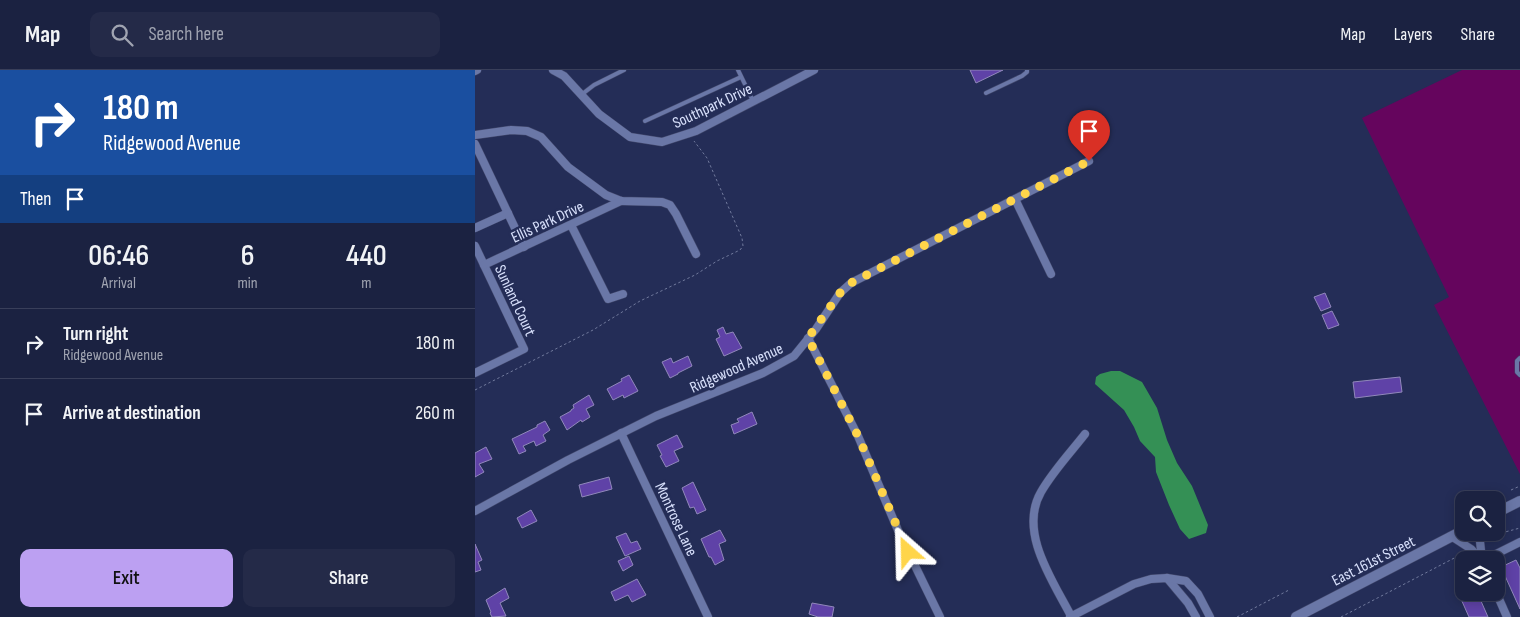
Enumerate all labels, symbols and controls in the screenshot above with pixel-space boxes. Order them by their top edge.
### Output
search box [90,12,440,57]
text: Map [25,20,60,49]
icon: search [108,21,136,49]
text: Search here [148,23,224,46]
text: Map [1341,24,1366,45]
text: Layers [1394,24,1433,45]
text: Share [1461,24,1495,45]
street label: Southpark Drive [670,80,756,133]
text: 180 m [103,87,179,130]
icon: right [20,90,85,155]
pin [1068,110,1110,161]
icon: arrive [1075,117,1103,145]
text: Ridgewood Avenue [103,130,241,157]
icon: arrive [61,185,89,213]
text: Then [20,188,51,211]
street label: Ellis Park Drive [508,197,587,247]
text: 06:46 [88,238,149,274]
text: 6 [241,238,254,274]
text: 440 [346,238,387,274]
street label: Sunland Court [490,262,539,339]
text: Arrival [102,274,136,293]
text: min [238,274,258,293]
text: m [361,274,371,293]
text: Turn right [63,323,128,346]
icon: right [20,330,48,358]
text: 180 m [416,332,455,355]
street label: Ridgewood Avenue [687,339,786,397]
text: Ridgewood Avenue [63,346,163,365]
icon: arrive [20,400,48,428]
text: Arrive at destination [63,402,201,425]
text: 260 m [415,402,455,425]
street label: Montrose Lane [650,480,701,559]
map controls [1455,491,1505,601]
button: search [1455,491,1505,541]
position arrow [881,525,933,577]
street label: East 161st Street [1329,532,1419,590]
button: Exit [20,549,233,607]
button: Share [243,549,455,607]
button: layers [1455,551,1505,601]

